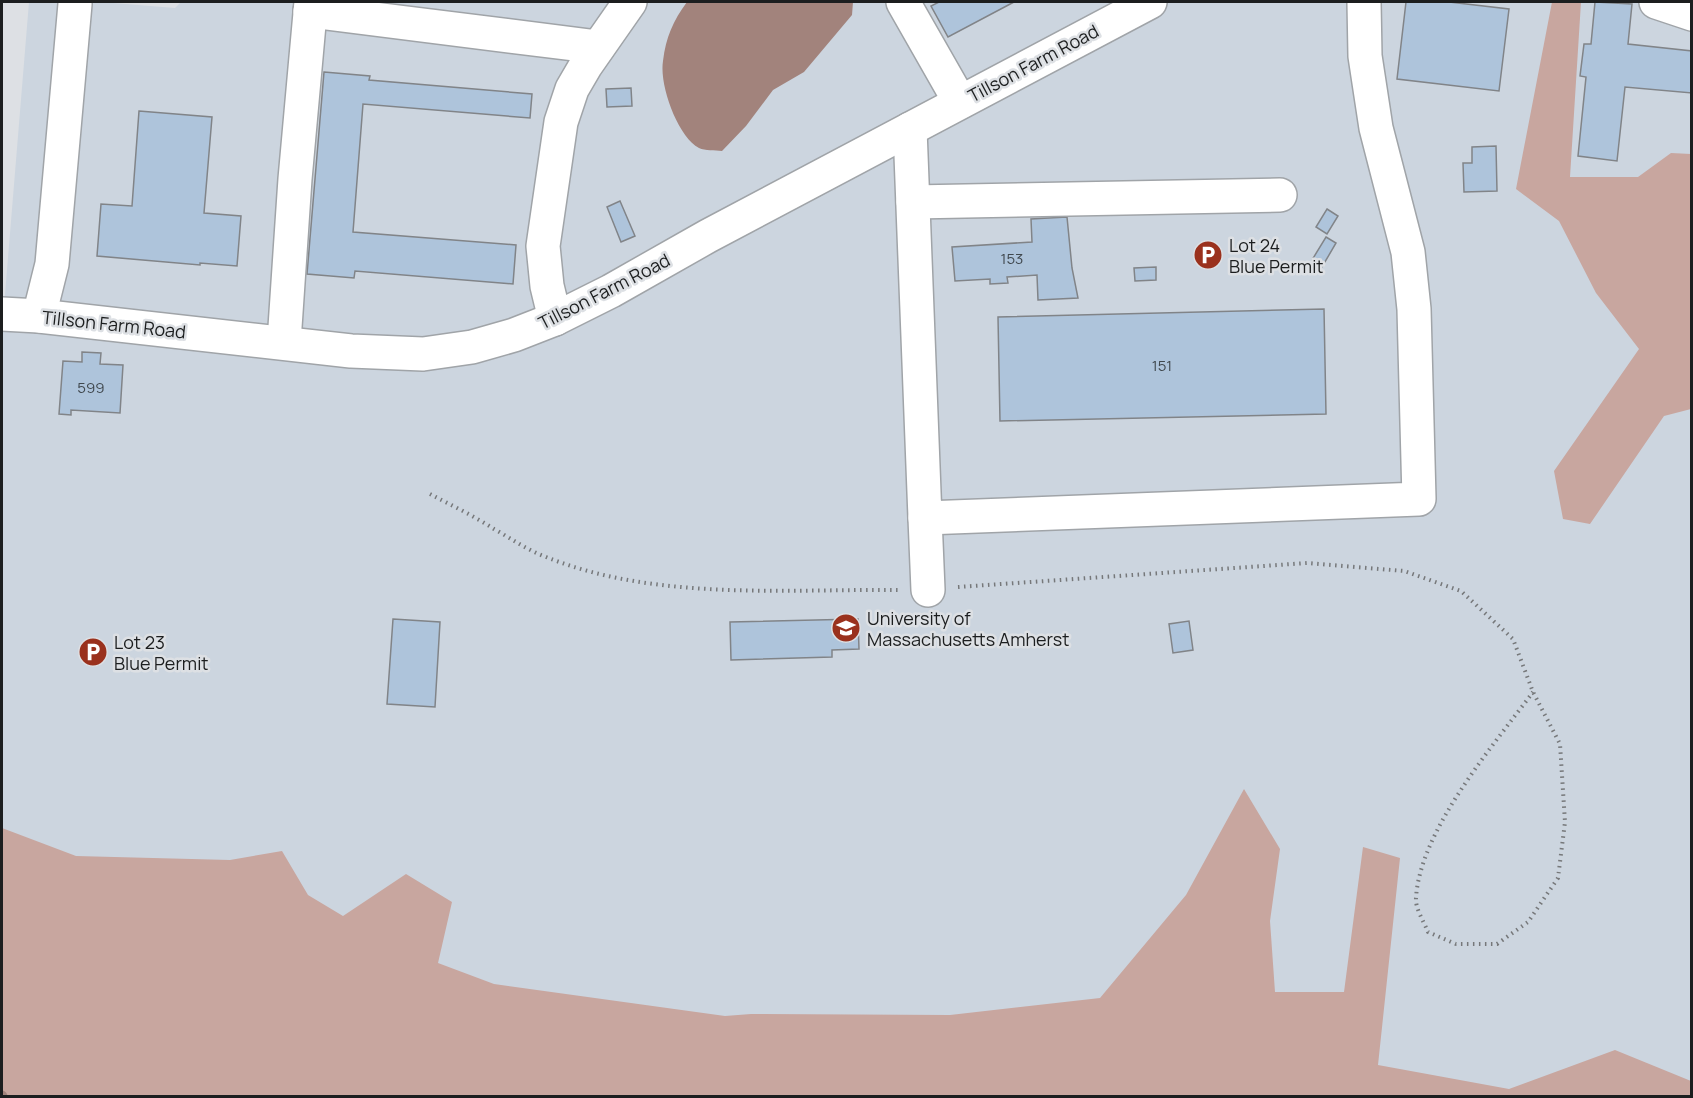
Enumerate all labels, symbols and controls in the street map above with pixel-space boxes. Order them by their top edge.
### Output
street label: Tillson Farm Road [964,18,1102,108]
place label: Lot 24 Blue Permit [1229,233,1324,278]
parking icon: Lot 24 Blue Permit [1192,239,1224,271]
street label: Tillson Farm Road [534,248,674,334]
house number: 153 [1001,248,1023,269]
street label: Tillson Farm Road [41,305,187,343]
house number: 151 [1152,355,1172,376]
house number: 599 [77,377,105,398]
place label: University of Massachusetts Amherst [867,606,1069,651]
school or university icon: University of Massachusetts Amherst [830,612,862,644]
place label: Lot 23 Blue Permit [114,630,209,675]
parking icon: Lot 23 Blue Permit [77,636,109,668]

